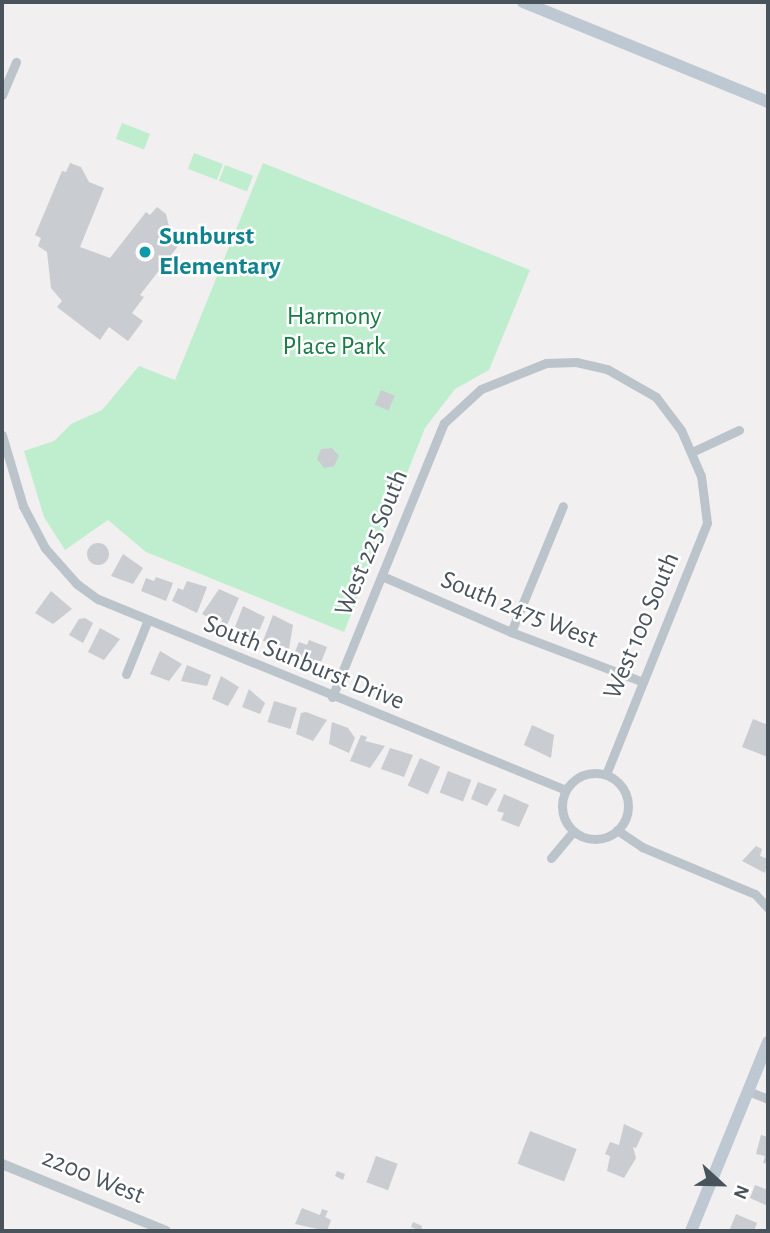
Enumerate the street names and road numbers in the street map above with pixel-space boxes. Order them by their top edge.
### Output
street label: West 225 South [329,465,415,621]
street label: West 100 South [597,548,687,704]
street label: South 2475 West [436,564,602,656]
street label: South Sunburst Drive [199,609,409,717]
street label: 2200 West [37,1142,149,1212]

